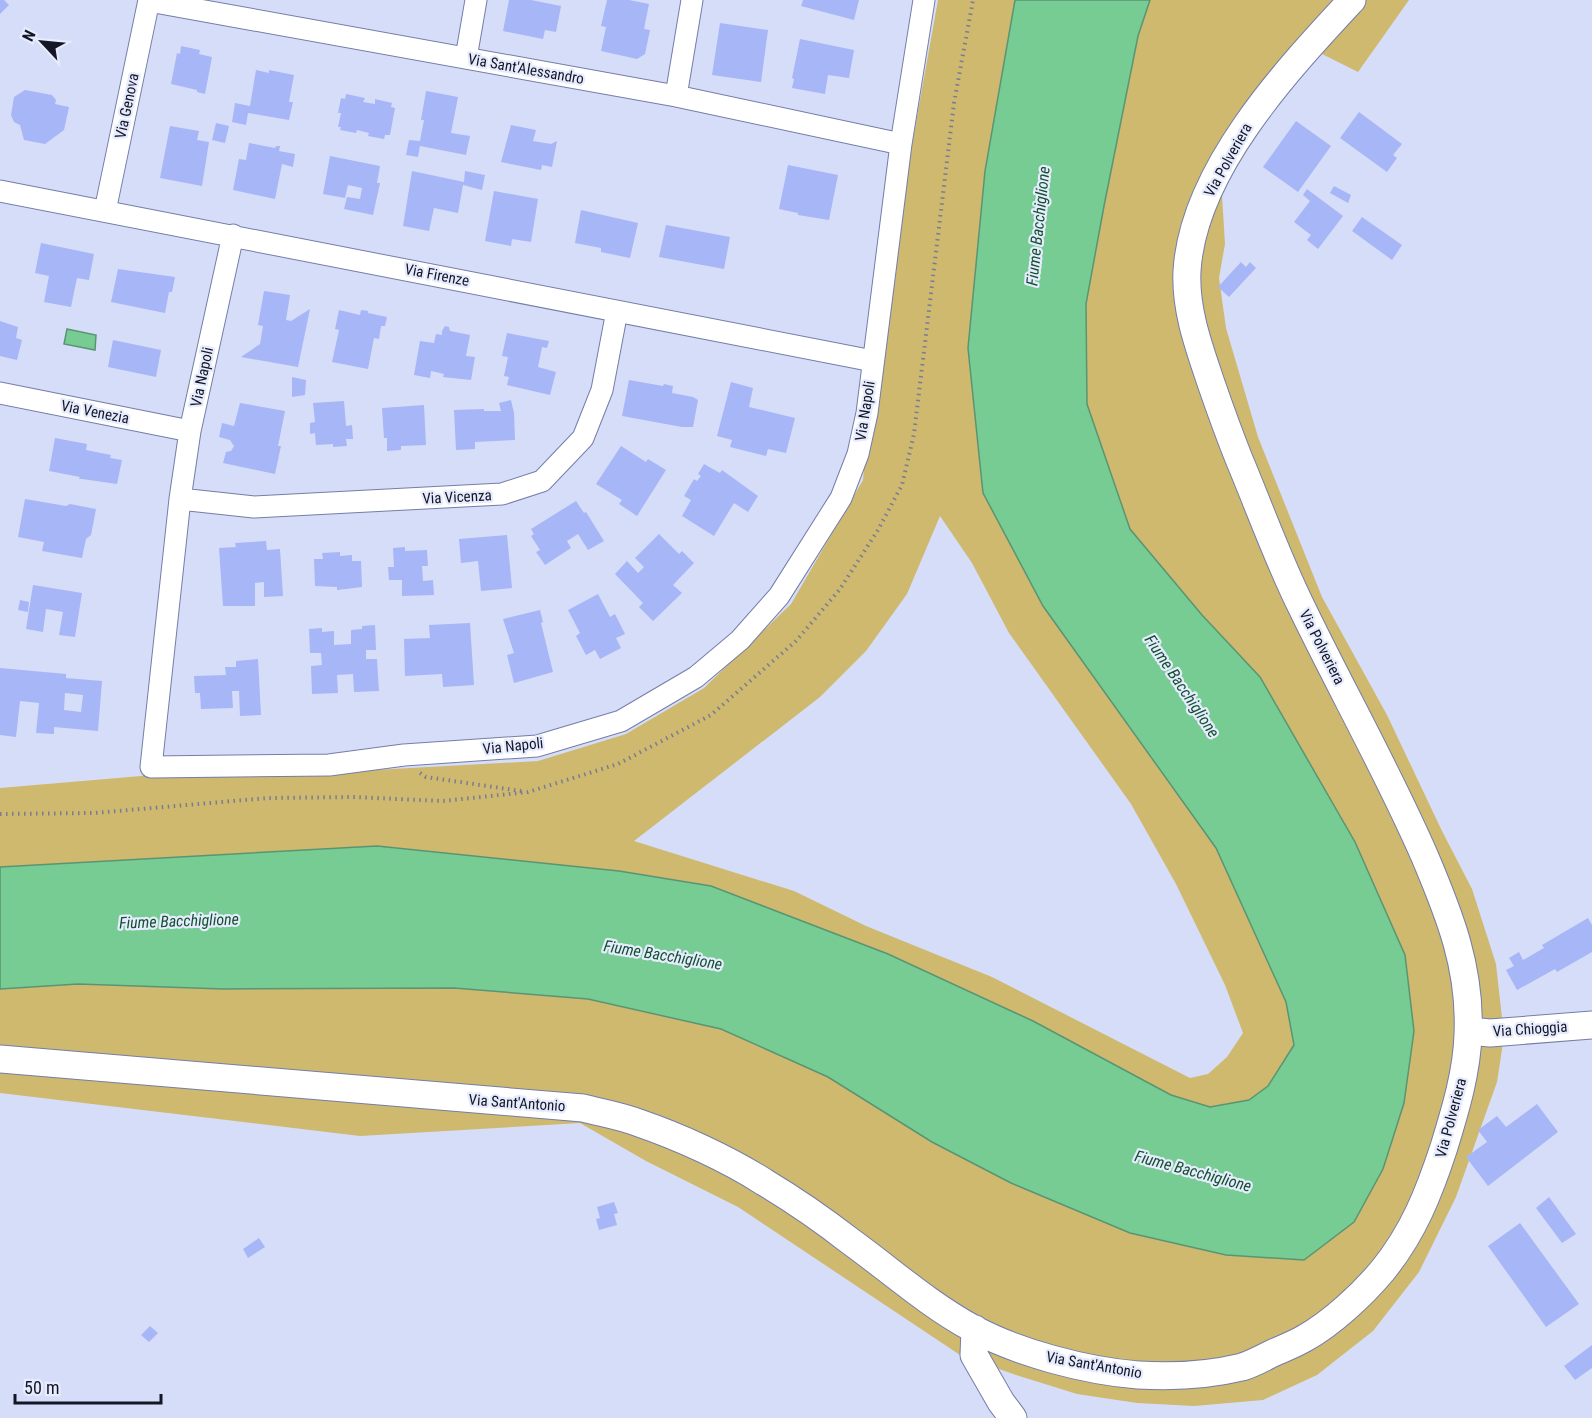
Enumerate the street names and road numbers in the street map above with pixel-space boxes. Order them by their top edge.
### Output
street label: Via Sant'Alessandro [467,50,585,88]
street label: Via Genova [111,72,143,140]
street label: Via Polveriera [1200,120,1256,200]
street label: Via Firenze [403,260,471,290]
street label: Via Napoli [187,345,217,409]
street label: Via Napoli [851,380,879,442]
street label: Via Venezia [59,397,131,427]
street label: Via Vicenza [422,486,492,508]
street label: Via Polveriera [1295,607,1349,687]
street label: Via Napoli [482,734,544,758]
street label: Via Chioggia [1492,1017,1568,1041]
street label: Via Polveriera [1432,1076,1470,1160]
street label: Via Sant'Antonio [468,1091,566,1115]
street label: Via Sant'Antonio [1045,1348,1143,1382]

